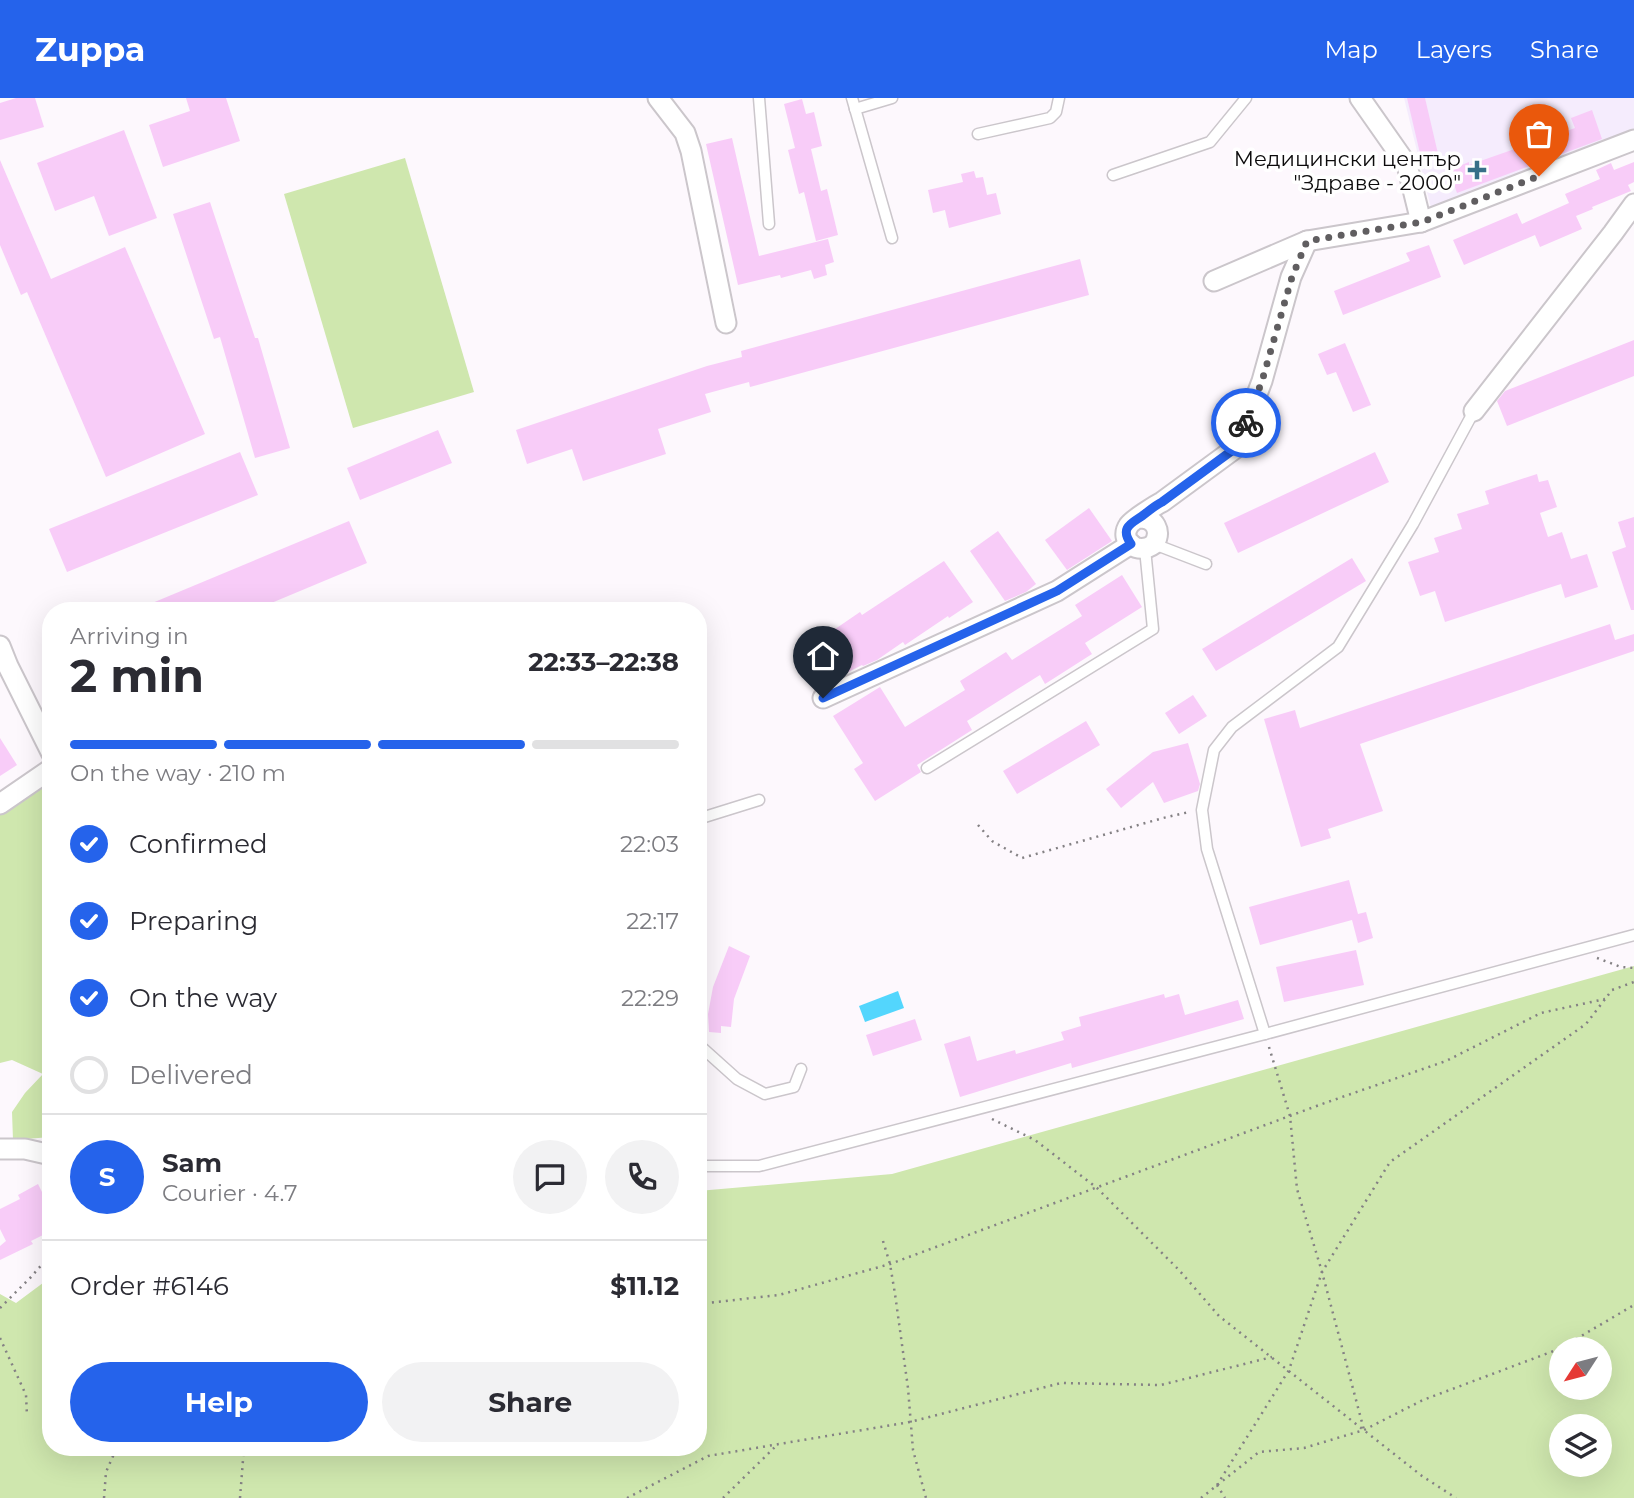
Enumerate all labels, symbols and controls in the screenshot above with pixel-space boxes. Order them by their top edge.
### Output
text: Zuppa [35,29,145,69]
text: Map [1324,35,1378,64]
text: Layers [1416,35,1492,64]
text: Share [1530,35,1599,64]
pin [1509,104,1569,176]
icon: bag [1520,115,1558,153]
place label: Медицински център "Здраве - 2000" [1234,146,1461,195]
marker: Медицински център "Здраве - 2000" [1467,160,1487,180]
courier [1211,388,1281,458]
icon: bike [1227,404,1265,442]
text: Arriving in [70,622,189,650]
pin [793,626,853,698]
icon: home [804,637,842,675]
text: 22:33–22:38 [528,646,679,678]
text: 2 min [70,647,204,704]
text: On the way · 210 m [70,759,286,787]
icon: check [70,825,108,863]
text: Confirmed [129,828,268,860]
text: 22:03 [620,830,679,858]
icon: check [70,902,108,940]
text: Preparing [129,905,258,937]
text: 22:17 [626,907,679,935]
icon: check [70,979,108,1017]
text: On the way [129,982,277,1014]
text: 22:29 [621,984,679,1012]
text: Delivered [129,1059,253,1091]
button: chat [513,1140,587,1214]
button: phone [605,1140,679,1214]
text: Sam [162,1147,222,1179]
text: S [99,1161,115,1193]
text: Courier · 4.7 [162,1179,298,1207]
text: Order #6146 [70,1270,229,1302]
text: $11.12 [610,1270,679,1302]
north arrow [1549,1337,1612,1400]
map controls [1549,1337,1612,1477]
button: Help [70,1362,368,1442]
button: Share [382,1362,679,1442]
button: layers [1549,1414,1612,1477]

